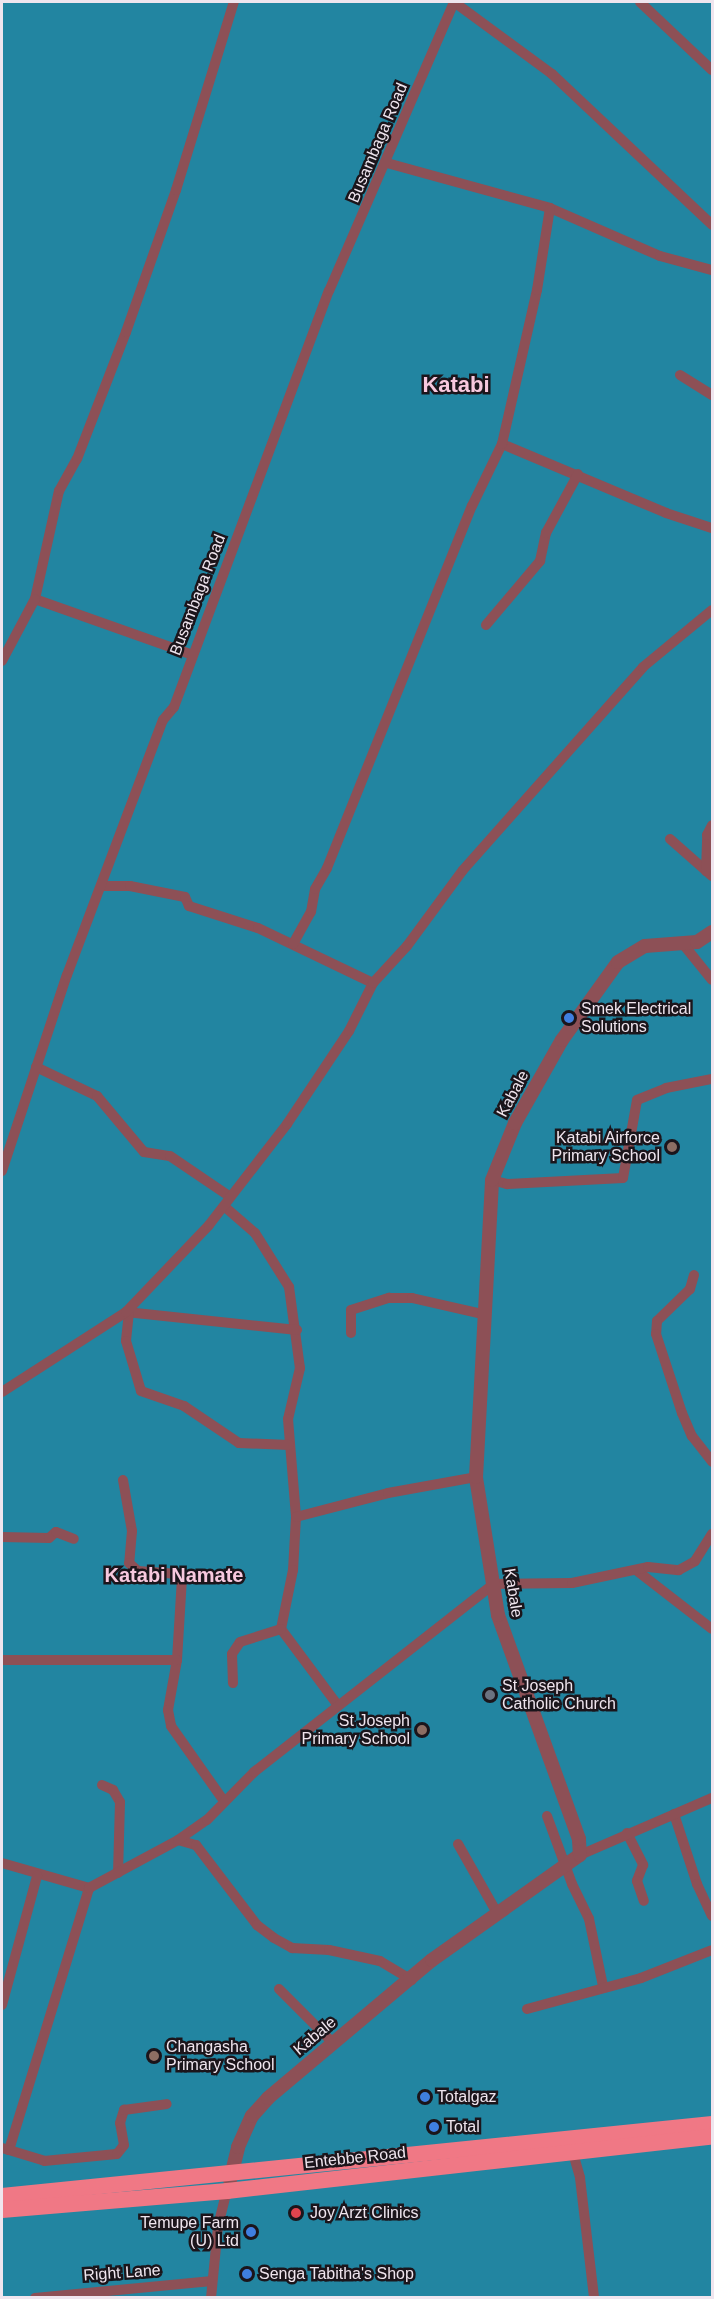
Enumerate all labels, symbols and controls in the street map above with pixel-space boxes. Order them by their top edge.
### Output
street label: Busambaga Road [344,80,412,206]
district label: Katabi [422,372,490,398]
street label: Busambaga Road [166,532,230,658]
place label: Smek Electrical Solutions [581,999,691,1037]
marker: Smek Electrical Solutions [562,1011,576,1025]
street label: Kabale [493,1067,533,1121]
place label: Katabi Airforce Primary School [552,1128,660,1166]
marker: Katabi Airforce Primary School [665,1140,679,1154]
district label: Katabi Namate [105,1563,243,1587]
street label: Kabale [500,1567,526,1619]
place label: St Joseph Catholic Church [502,1676,616,1714]
marker: St Joseph Catholic Church [483,1688,497,1702]
place label: St Joseph Primary School [302,1711,410,1749]
marker: St Joseph Primary School [415,1723,429,1737]
street label: Kabale [290,2013,340,2059]
place label: Changasha Primary School [166,2037,274,2075]
marker: Changasha Primary School [147,2049,161,2063]
place label: Totalgaz [437,2087,497,2107]
marker: Totalgaz [418,2090,432,2104]
place label: Total [446,2117,480,2137]
marker: Total [427,2120,441,2134]
street label: Entebbe Road [303,2143,407,2173]
place label: Joy Arzt Clinics [310,2203,419,2223]
marker: Joy Arzt Clinics [287,2204,305,2222]
place label: Temupe Farm (U) Ltd [140,2213,239,2251]
marker: Temupe Farm (U) Ltd [244,2225,258,2239]
street label: Right Lane [83,2261,161,2285]
place label: Senga Tabitha's Shop [259,2264,414,2284]
marker: Senga Tabitha's Shop [240,2267,254,2281]

